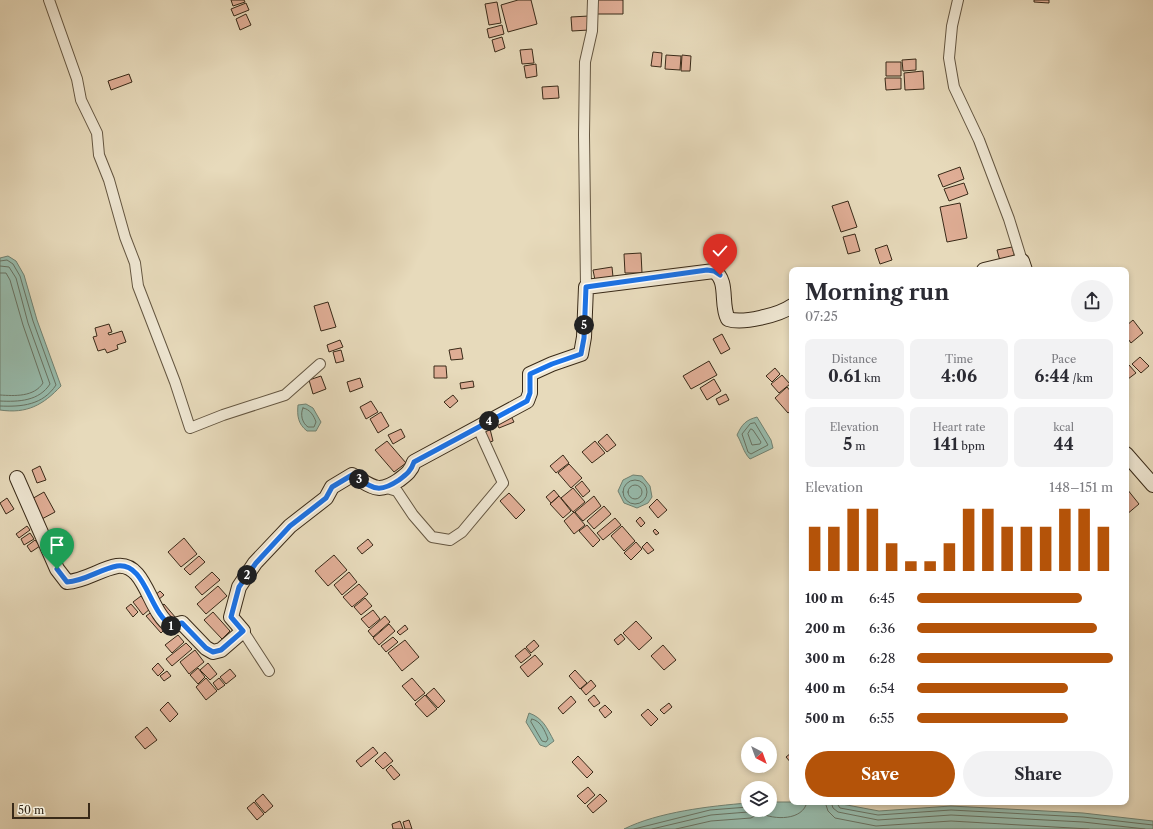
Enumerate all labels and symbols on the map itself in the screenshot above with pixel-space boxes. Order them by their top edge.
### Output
pin [703,234,737,275]
pin: 5 [574,315,594,335]
pin: 4 [479,411,499,431]
pin: 3 [349,469,369,489]
pin [40,528,74,569]
pin: 2 [237,565,257,585]
pin: 1 [161,616,181,636]
north arrow [741,737,777,773]
scale bar [12,801,90,820]

